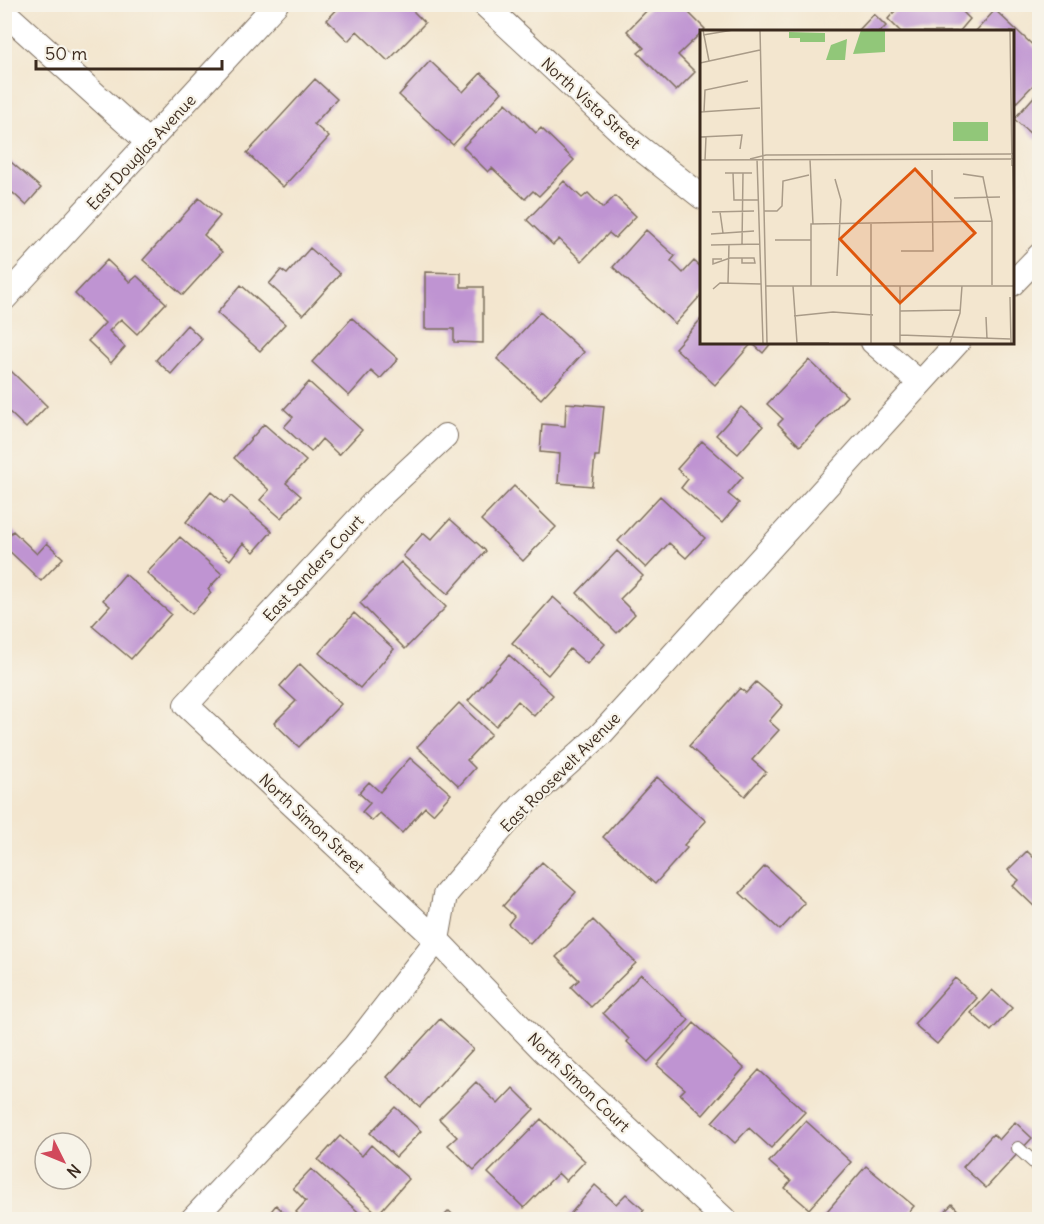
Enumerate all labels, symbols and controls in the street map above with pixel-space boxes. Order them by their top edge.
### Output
inset map [700,30,1014,344]
scale bar [36,33,222,71]
text: 50 m [45,42,87,65]
street label: North Vista Street [537,53,645,153]
street label: East Douglas Avenue [82,90,200,214]
street label: East Sanders Court [259,510,368,625]
street label: East Roosevelt Avenue [496,708,624,836]
street label: North Simon Street [255,769,369,877]
street label: North Simon Court [524,1028,635,1136]
north arrow [33,1131,93,1191]
text: N [63,1160,85,1182]

